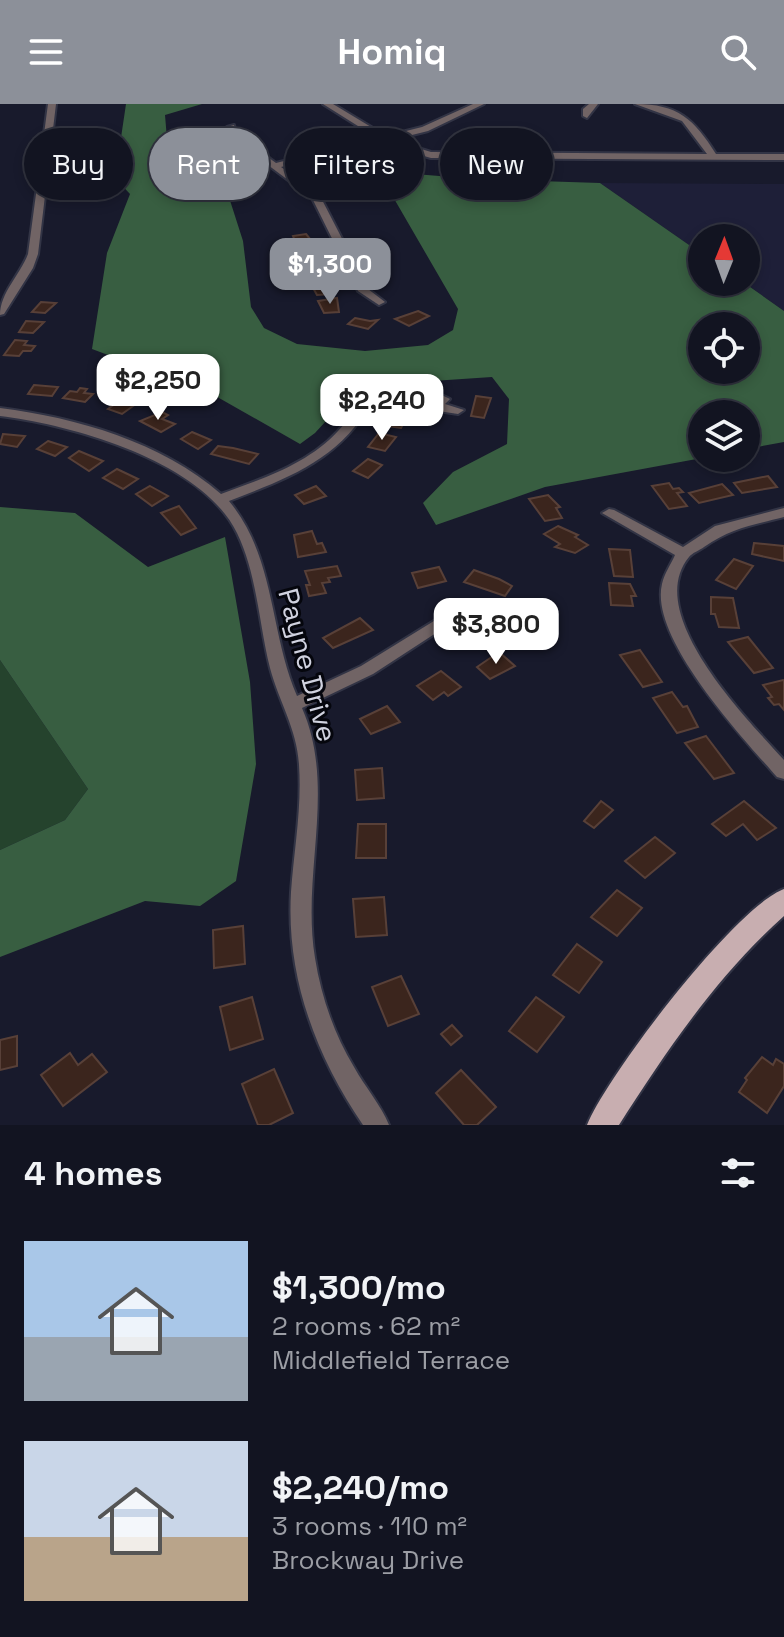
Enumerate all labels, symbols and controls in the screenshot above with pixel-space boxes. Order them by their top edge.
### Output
text: Homiq [338,29,446,75]
icon: menu [24,30,68,74]
icon: search [716,30,760,74]
chip: Buy [24,128,133,200]
chip: Rent [149,128,269,200]
chip: Filters [285,128,424,200]
chip: New [440,128,553,200]
north arrow [688,224,760,296]
map controls [688,224,760,472]
pin: $1,300 [265,238,395,306]
text: $1,300 [288,247,372,281]
button: locate [688,312,760,384]
pin: $2,250 [93,354,223,422]
text: $2,250 [115,363,201,397]
pin: $2,240 [317,374,447,442]
text: $2,240 [338,383,426,417]
button: layers [688,400,760,472]
street label: Payne Drive [270,584,346,746]
pin: $3,800 [431,598,561,666]
text: $3,800 [452,607,540,641]
icon: filters [716,1151,760,1195]
text: 4 homes [24,1152,162,1195]
text: $1,300/mo [272,1266,446,1309]
icon: home [88,1273,184,1369]
text: 2 rooms · 62 m² [272,1309,460,1343]
text: Middlefield Terrace [272,1343,510,1377]
text: $2,240/mo [272,1466,449,1509]
icon: home [88,1473,184,1569]
text: 3 rooms · 110 m² [272,1509,467,1543]
text: Brockway Drive [272,1543,464,1577]

